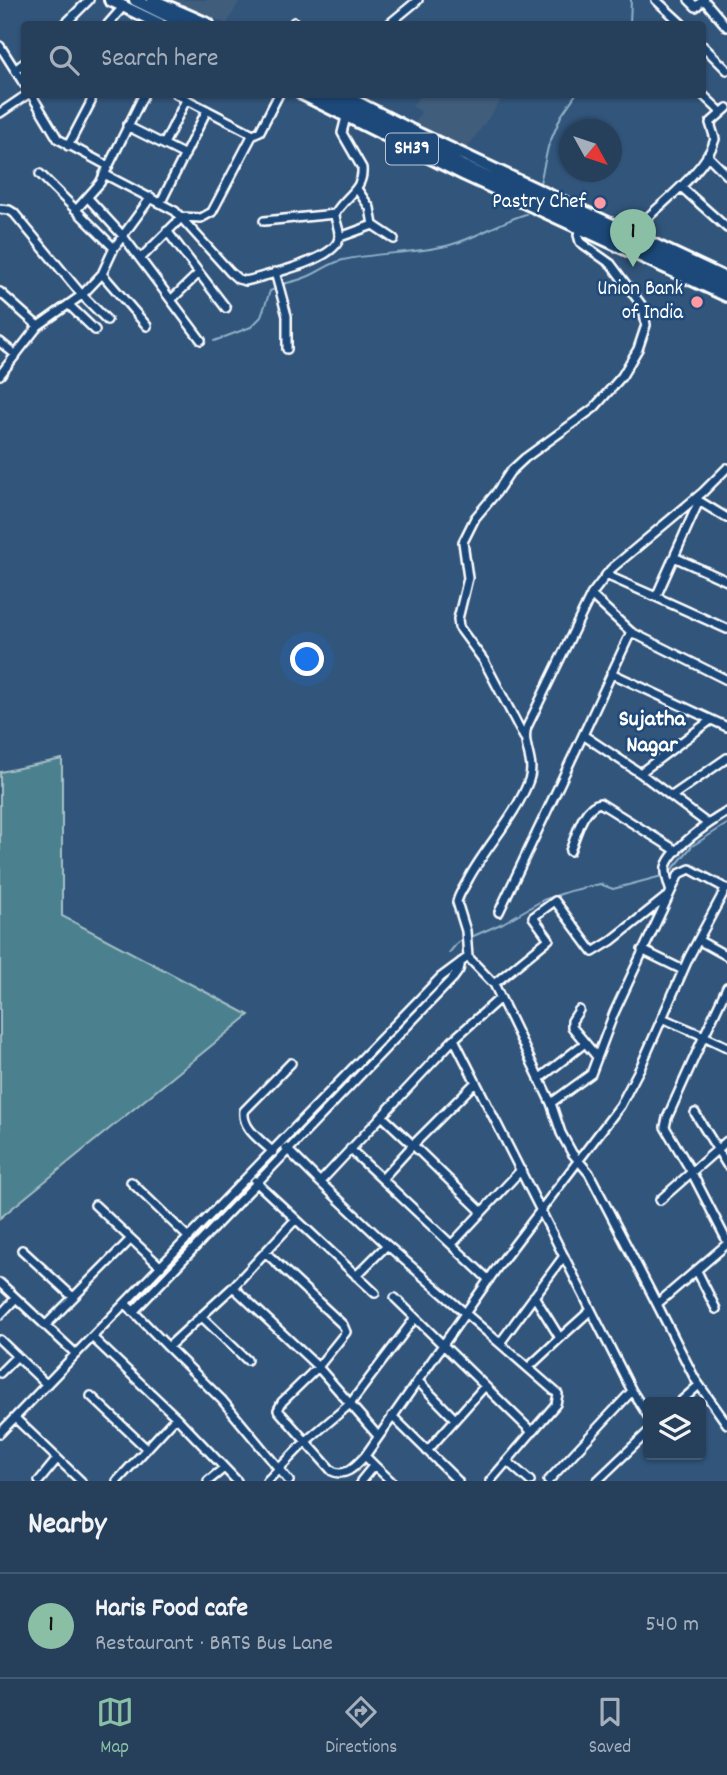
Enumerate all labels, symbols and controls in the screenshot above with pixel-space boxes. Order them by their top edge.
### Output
search box [21,21,706,98]
icon: search [45,41,83,79]
text: Search here [101,41,219,78]
north arrow [559,119,622,182]
road number: SH39 [386,134,438,164]
place label: Pastry Chef [492,188,587,218]
marker: Pastry Chef [592,195,608,211]
pin: 1 [610,209,656,267]
place label: Union Bank of India [597,275,684,329]
marker: Union Bank of India [689,294,705,310]
your location [290,642,324,676]
district label: Sujatha Nagar [619,704,687,763]
map controls [643,1397,706,1460]
button: layers [643,1397,706,1460]
text: Nearby [28,1505,106,1548]
text: Haris Food cafe [95,1591,248,1628]
text: 1 [48,1609,54,1642]
text: 540 m [645,1609,699,1642]
text: Restaurant · BRTS Bus Lane [95,1628,333,1661]
tab: Map [96,1693,134,1762]
tab: Directions [325,1693,397,1762]
tab: Saved [589,1693,631,1762]

